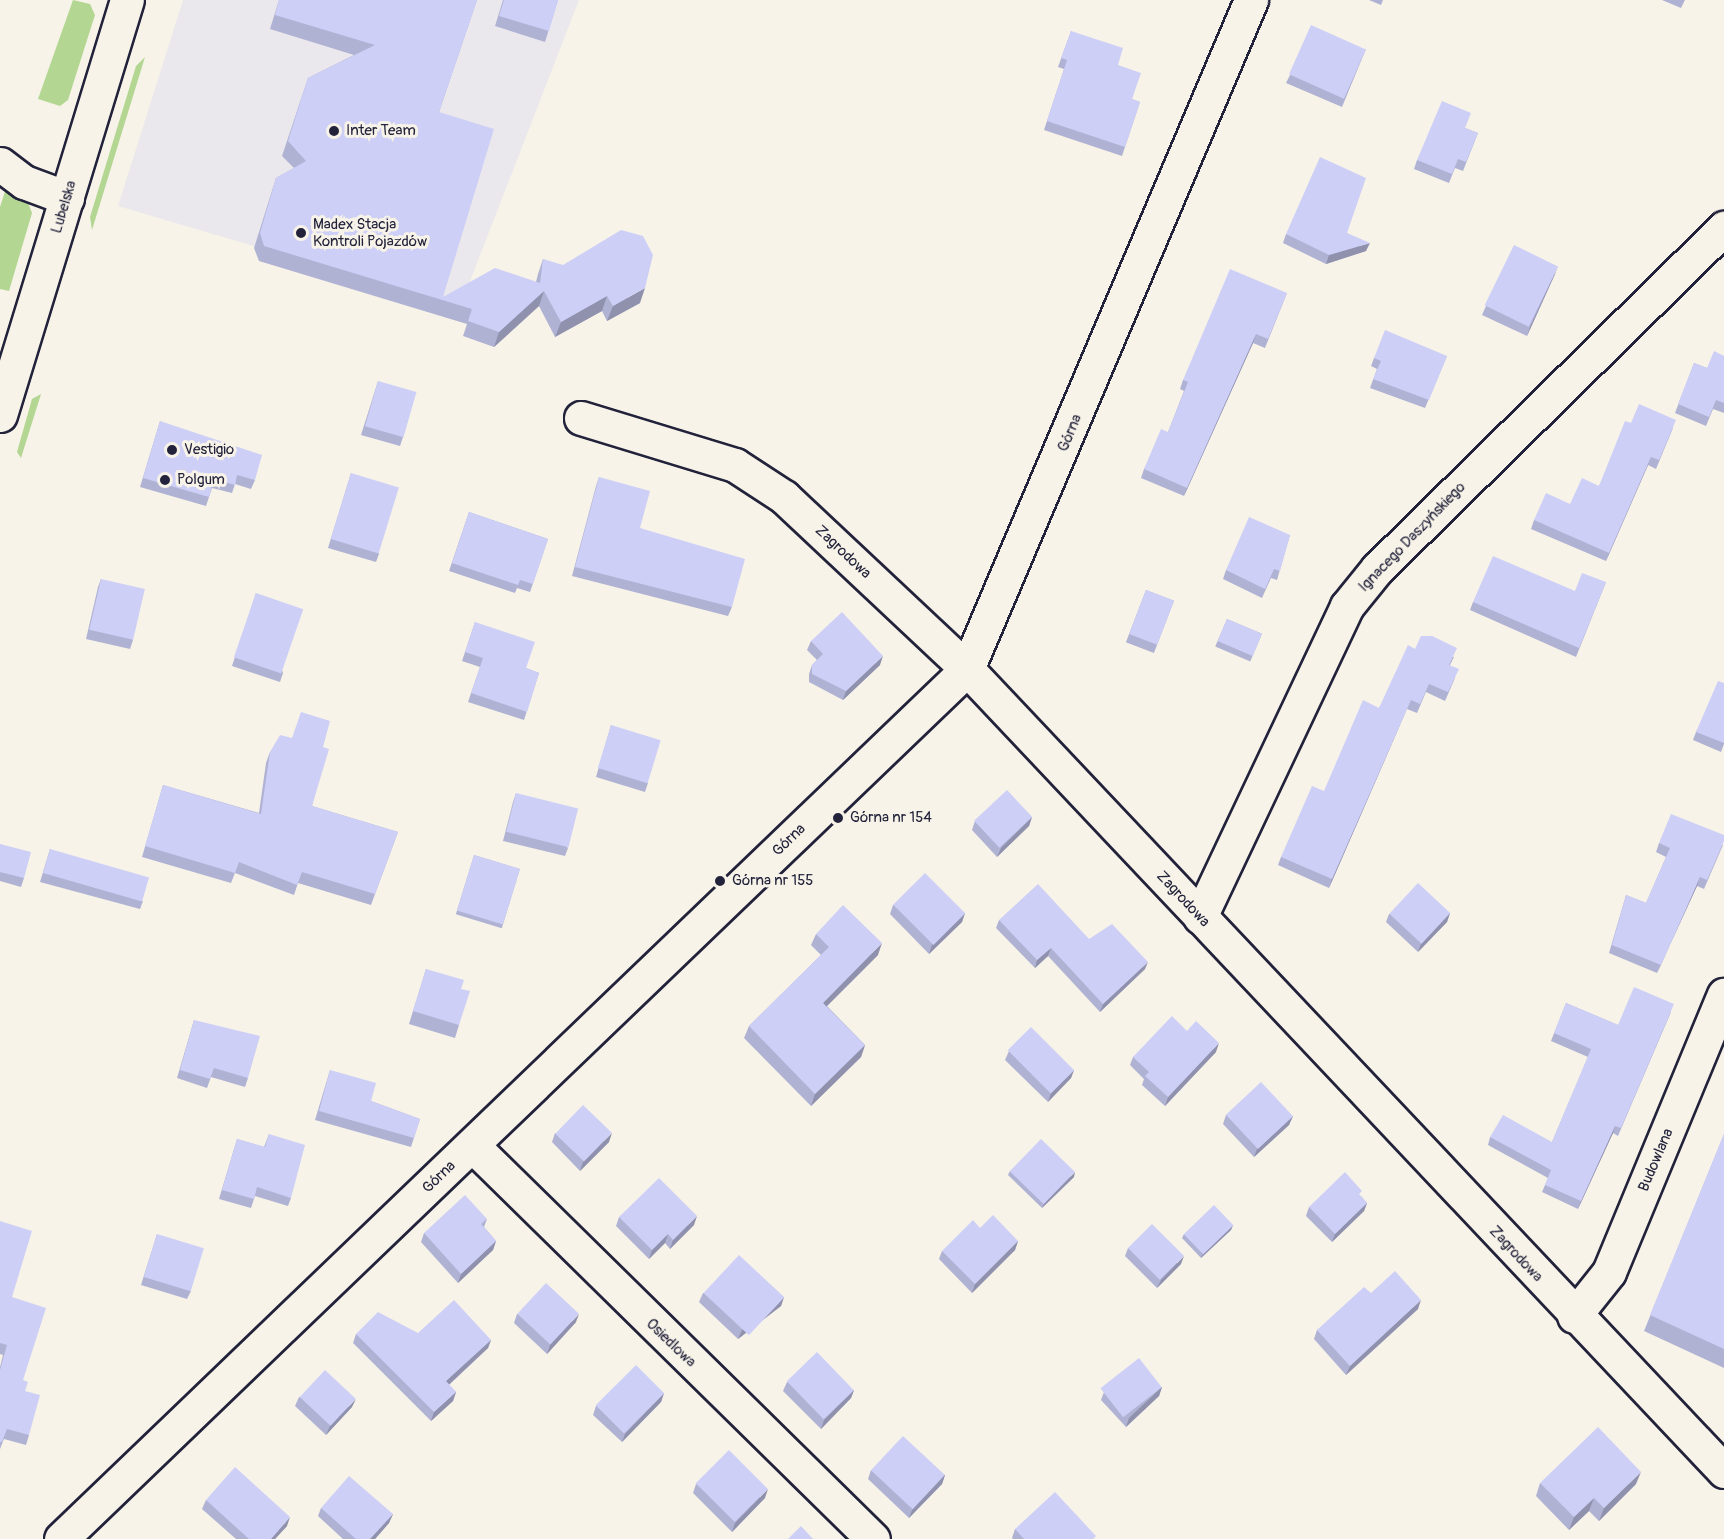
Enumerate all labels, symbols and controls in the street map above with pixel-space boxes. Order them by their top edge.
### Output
place label: Inter Team [346,122,416,140]
marker: Inter Team [327,124,341,138]
street label: Lubelska [47,178,81,236]
place label: Madex Stacja Kontroli Pojazdów [313,215,427,250]
marker: Madex Stacja Kontroli Pojazdów [294,226,308,240]
street label: Górna [1054,412,1086,454]
place label: Vestigio [184,441,234,459]
marker: Vestigio [165,443,179,457]
place label: Polgum [177,471,225,489]
marker: Polgum [158,473,172,487]
street label: Ignacego Daszyńskiego [1355,478,1469,596]
street label: Zagrodowa [811,522,875,582]
place label: Górna nr 154 [850,809,932,827]
marker: Górna nr 154 [831,811,845,825]
street label: Górna [769,820,809,860]
street label: Zagrodowa [1153,867,1213,931]
place label: Górna nr 155 [732,872,813,890]
marker: Górna nr 155 [713,874,727,888]
street label: Budowlana [1635,1126,1677,1194]
street label: Górna [419,1157,459,1197]
street label: Zagrodowa [1486,1222,1546,1286]
street label: Osiedlowa [642,1315,700,1371]

